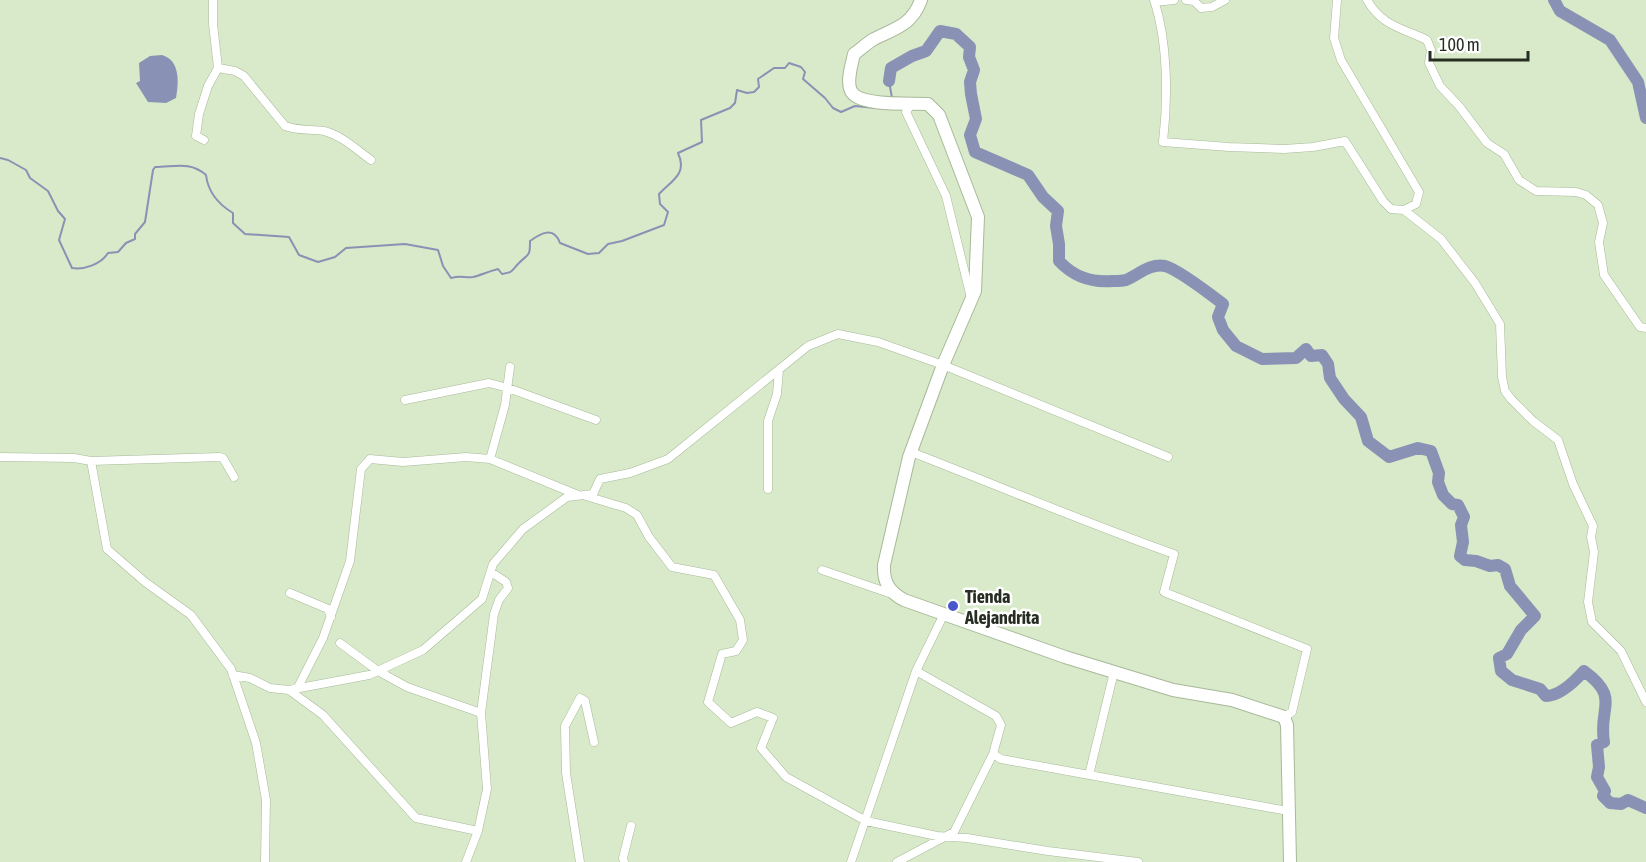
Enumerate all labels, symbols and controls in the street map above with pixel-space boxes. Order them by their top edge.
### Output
scale bar [1430,24,1528,62]
text: 100 m [1439,34,1480,55]
place label: Tienda Alejandrita [964,586,1039,628]
marker: Tienda Alejandrita [946,599,960,613]

